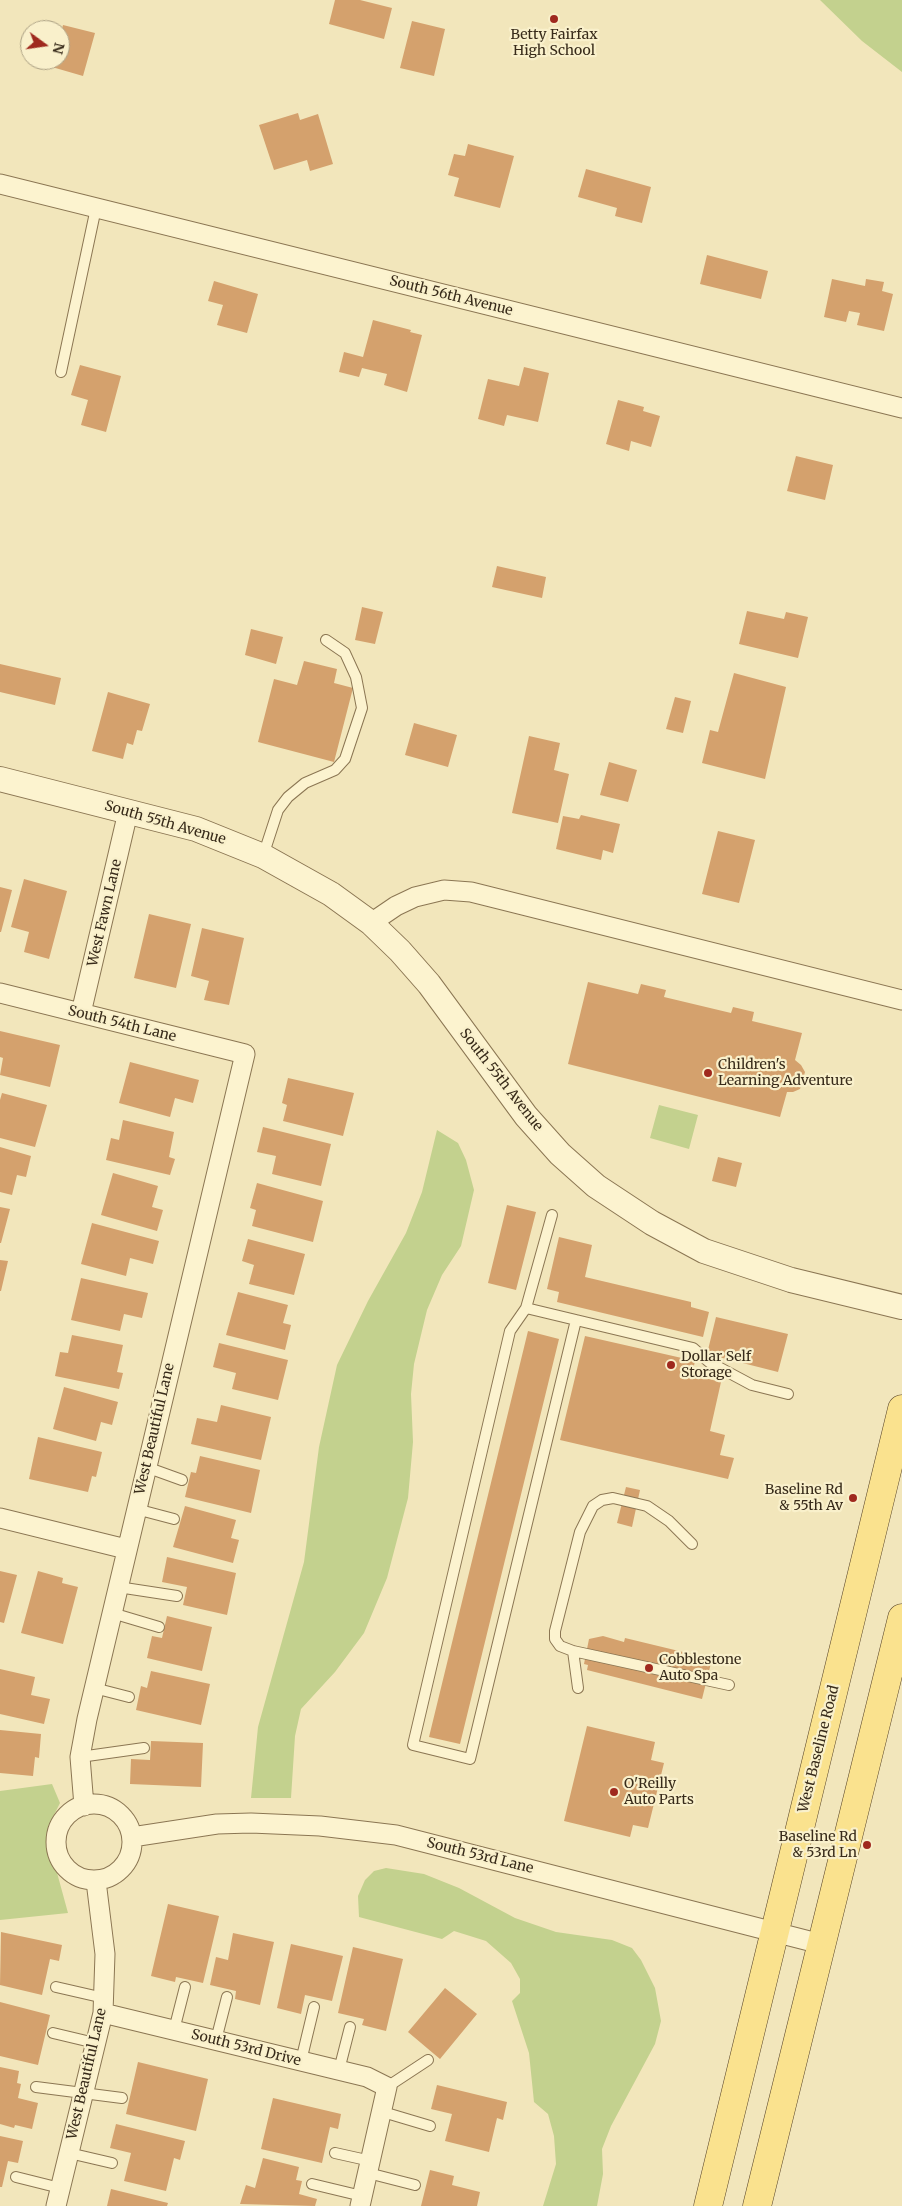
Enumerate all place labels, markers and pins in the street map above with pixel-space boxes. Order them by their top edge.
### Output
marker: Betty Fairfax High School [548,13,560,25]
place label: Betty Fairfax High School [510,27,598,59]
place label: Children's Learning Adventure [718,1057,853,1090]
marker: Children's Learning Adventure [702,1067,714,1079]
place label: Dollar Self Storage [681,1349,751,1381]
marker: Dollar Self Storage [665,1359,677,1371]
place label: Baseline Rd & 55th Av [765,1482,843,1514]
marker: Baseline Rd & 55th Av [847,1492,859,1504]
place label: Cobblestone Auto Spa [659,1652,741,1684]
marker: Cobblestone Auto Spa [643,1662,655,1674]
place label: O'Reilly Auto Parts [624,1776,694,1808]
marker: O'Reilly Auto Parts [608,1786,620,1798]
place label: Baseline Rd & 53rd Ln [779,1829,857,1861]
marker: Baseline Rd & 53rd Ln [861,1839,873,1851]

